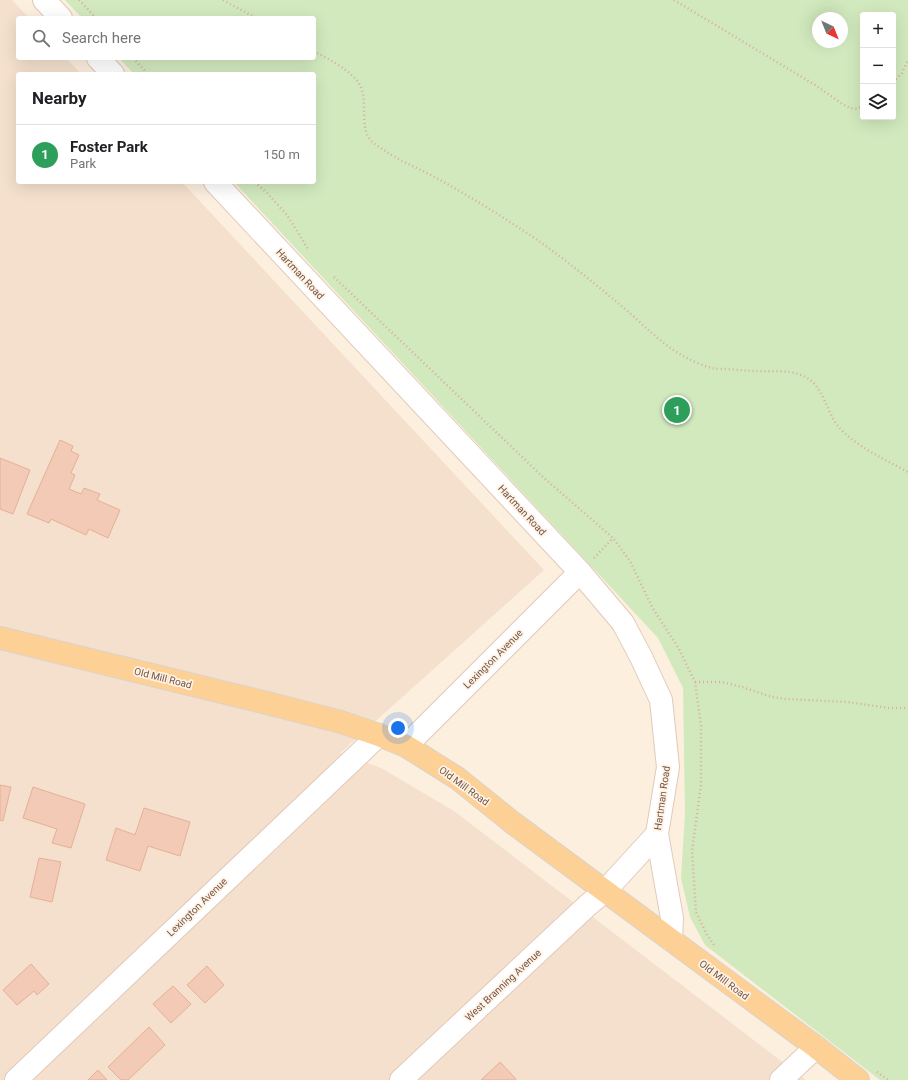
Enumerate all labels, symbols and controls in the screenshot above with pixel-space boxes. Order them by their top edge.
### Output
north arrow [812,12,848,48]
map controls [860,12,896,120]
button: + [860,12,896,48]
search box [16,16,316,60]
icon: search [30,27,52,49]
text: Search here [62,29,141,47]
button: − [860,48,896,84]
button: layers [860,84,896,120]
text: Nearby [32,88,87,108]
text: Foster Park [70,138,148,156]
text: 1 [41,147,49,162]
text: 150 m [263,147,300,162]
text: Park [70,156,96,171]
street label: Hartman Road [274,247,326,301]
pin: 1 [664,395,690,425]
street label: Hartman Road [496,483,548,537]
street label: Lexington Avenue [461,627,525,691]
street label: Old Mill Road [133,666,193,690]
your location [388,718,408,738]
street label: Old Mill Road [437,764,491,808]
street label: Hartman Road [652,765,672,831]
street label: Lexington Avenue [165,876,229,938]
street label: West Branning Avenue [463,947,543,1023]
street label: Old Mill Road [697,958,751,1002]

